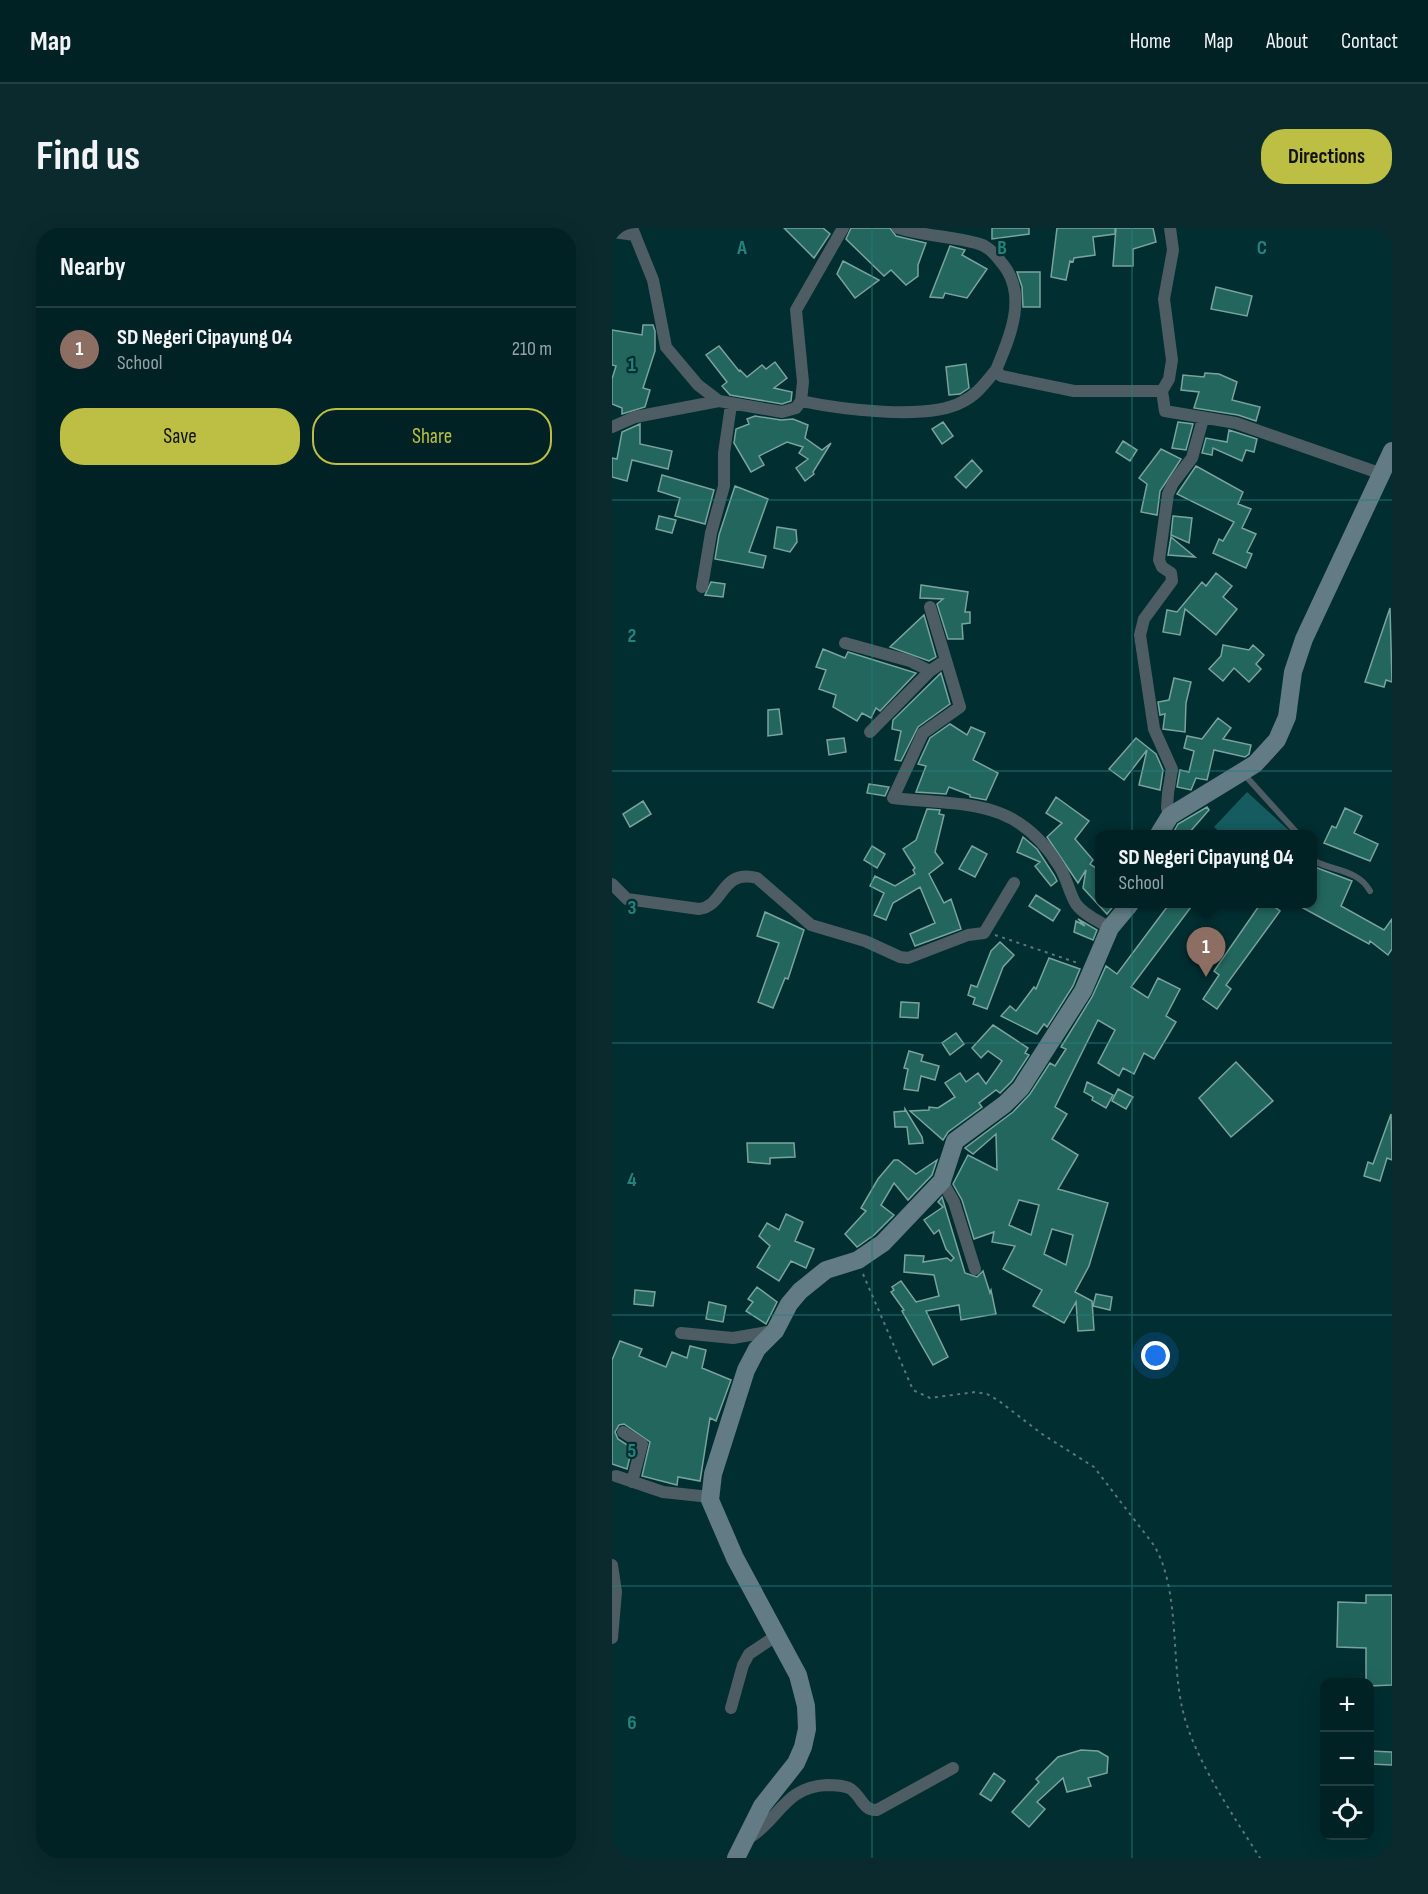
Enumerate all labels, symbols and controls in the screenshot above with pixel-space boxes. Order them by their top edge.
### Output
text: Map [30,25,71,58]
text: Home [1130,29,1171,54]
text: Map [1204,29,1233,54]
text: About [1266,29,1308,54]
text: Contact [1341,29,1398,54]
button: Directions [1261,129,1392,184]
text: Find us [36,131,140,182]
text: A [736,236,747,260]
text: B [997,236,1007,260]
text: C [1257,236,1267,260]
text: Nearby [60,252,126,283]
text: SD Negeri Cipayung 04 [117,324,292,351]
text: 1 [76,337,83,361]
text: 210 m [512,337,552,361]
text: School [117,351,162,375]
text: 1 [628,353,636,377]
button: Save [60,408,300,465]
button: Share [312,408,552,465]
text: 2 [628,624,636,648]
popup [1095,830,1317,908]
text: SD Negeri Cipayung 04 [1118,844,1294,871]
text: School [1118,871,1164,895]
text: 3 [628,896,637,920]
pin: 1 [1186,928,1226,977]
text: 4 [627,1168,637,1192]
your location [1141,1341,1170,1370]
text: 5 [628,1439,637,1463]
map controls [1320,1678,1374,1840]
button: + [1320,1678,1374,1732]
text: 6 [627,1711,637,1735]
button: − [1320,1732,1374,1786]
button: locate [1320,1786,1374,1840]

